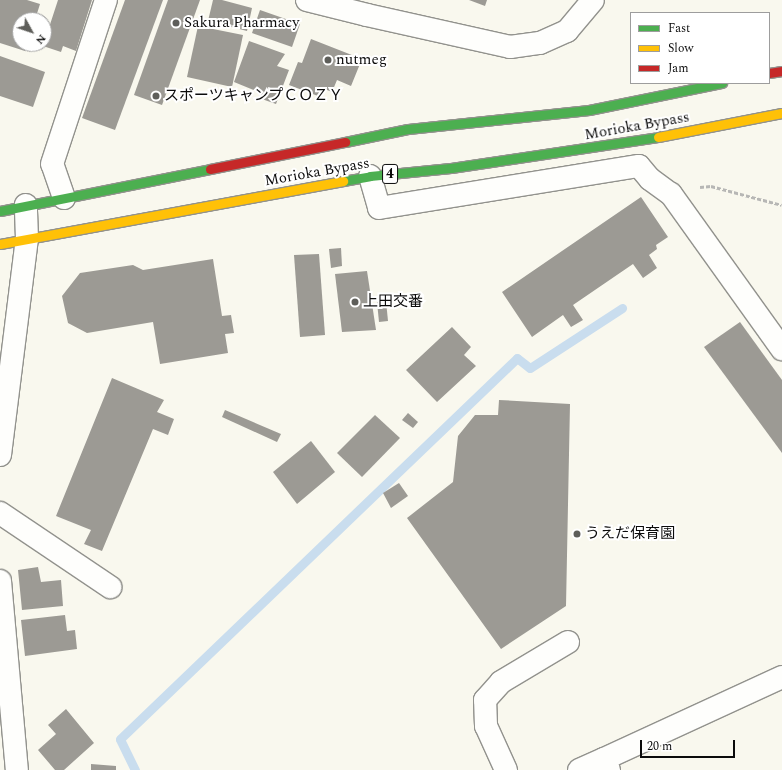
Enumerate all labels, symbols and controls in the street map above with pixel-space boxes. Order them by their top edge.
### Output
north arrow [12,12,52,52]
legend [630,12,770,84]
place label: Sakura Pharmacy [184,14,299,32]
marker: Sakura Pharmacy [171,18,181,28]
text: Fast [668,19,690,38]
text: N [31,30,50,48]
text: Slow [668,39,693,58]
place label: nutmeg [336,51,387,69]
marker: nutmeg [323,55,333,65]
text: Jam [668,59,689,78]
place label: スポーツキャンプＣＯＺＹ [164,87,344,105]
marker: スポーツキャンプＣＯＺＹ [151,91,161,101]
street label: Morioka Bypass [583,108,691,144]
street label: Morioka Bypass [263,154,371,190]
road number: 4 [382,162,398,186]
place label: 上田交番 [363,293,423,311]
marker: 上田交番 [350,297,360,307]
place label: うえだ保育園 [585,525,675,543]
marker: うえだ保育園 [572,529,582,539]
scale bar [642,732,737,758]
text: 20 m [647,737,672,756]

